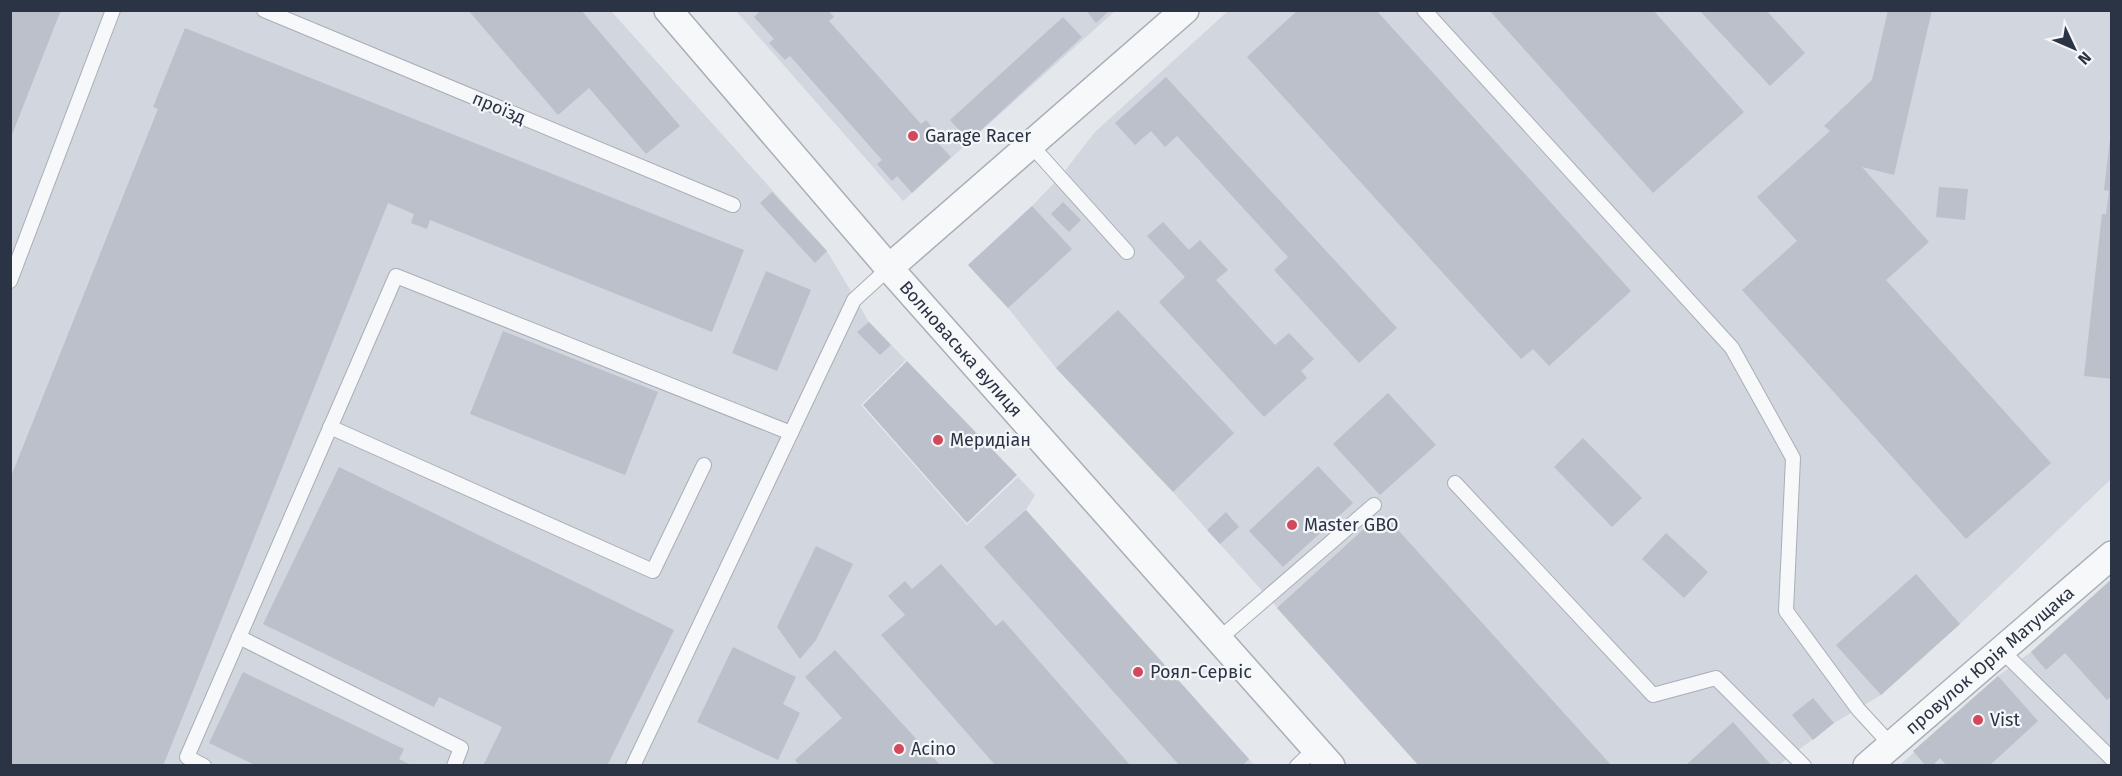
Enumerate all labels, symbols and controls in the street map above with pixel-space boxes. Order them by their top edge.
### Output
north arrow [2044,18,2104,78]
text: N [2074,48,2095,68]
street label: проїзд [469,87,529,129]
place label: Garage Racer [925,125,1031,147]
marker: Garage Racer [906,129,920,143]
street label: Волноваська вулиця [895,276,1027,422]
place label: Меридіан [950,429,1031,451]
marker: Меридіан [931,433,945,447]
place label: Master GBO [1304,514,1399,536]
marker: Master GBO [1285,518,1299,532]
street label: провулок Юрія Матущака [1901,582,2079,739]
place label: Роял-Сервіс [1150,661,1252,683]
marker: Роял-Сервіс [1131,665,1145,679]
place label: Vist [1990,709,2020,731]
marker: Vist [1971,713,1985,727]
place label: Acino [911,738,956,760]
marker: Acino [892,742,906,756]

